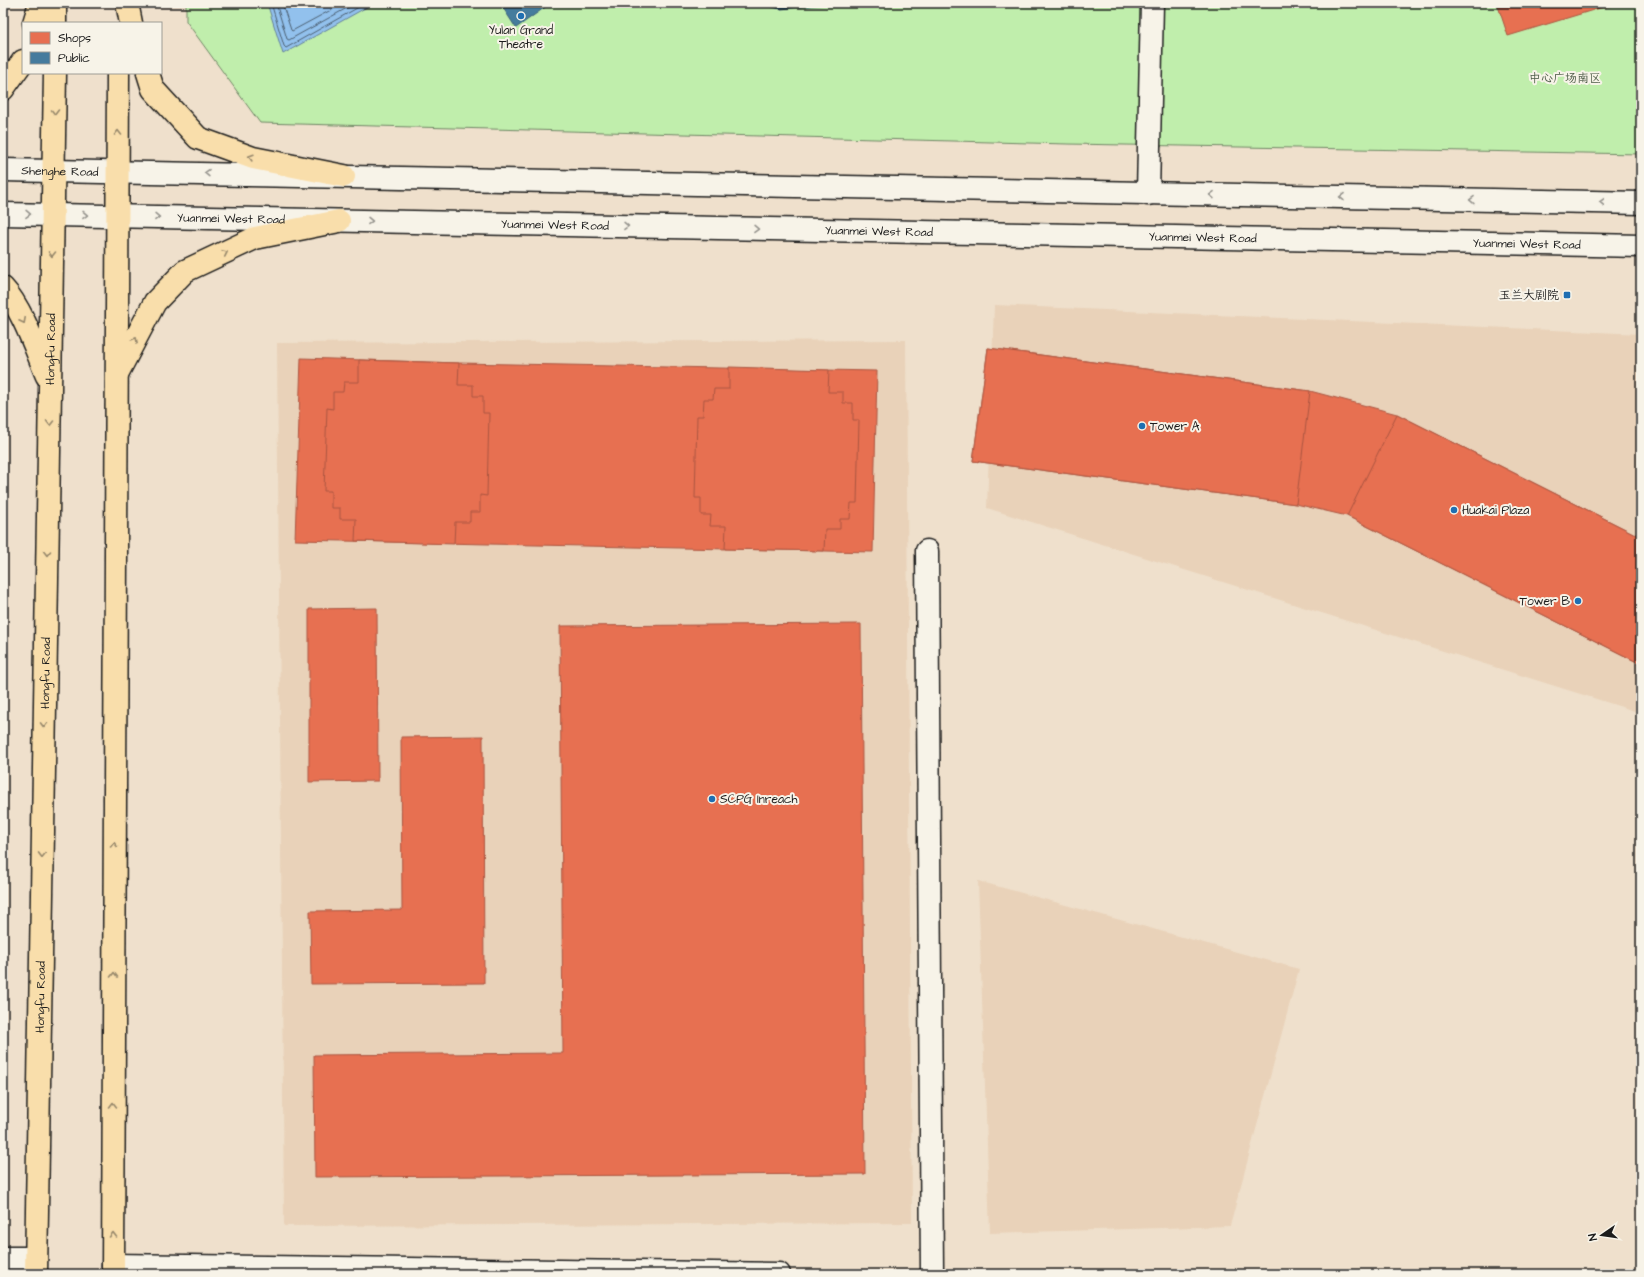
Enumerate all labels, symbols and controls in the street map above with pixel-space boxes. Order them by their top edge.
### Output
marker: Yulan Grand Theatre [516,11,526,21]
legend [22,22,162,74]
place label: Yulan Grand Theatre [489,22,553,53]
text: Shops [58,30,91,47]
text: Public [58,50,90,67]
park label: 中心广场南区 [1529,70,1601,87]
one-way arrow [51,109,59,115]
one-way arrow [114,130,122,136]
one-way arrow [247,153,254,162]
street label: Shenghe Road [21,162,99,181]
one-way arrow [204,169,210,177]
one-way arrow [1209,191,1215,199]
one-way arrow [1339,193,1345,202]
one-way arrow [1469,196,1475,204]
one-way arrow [1599,198,1605,207]
street label: Yuanmei West Road [177,209,285,229]
one-way arrow [25,210,31,218]
one-way arrow [82,211,88,219]
one-way arrow [154,213,160,221]
street label: Yuanmei West Road [501,216,609,235]
one-way arrow [367,217,373,225]
one-way arrow [623,222,629,230]
street label: Yuanmei West Road [825,222,933,241]
one-way arrow [753,225,759,233]
street label: Yuanmei West Road [1149,228,1257,247]
street label: Yuanmei West Road [1472,235,1581,254]
one-way arrow [220,250,228,258]
one-way arrow [48,251,56,257]
place label: 玉兰大剧院 [1499,287,1559,304]
marker: 玉兰大剧院 [1562,290,1572,300]
street label: Hongfu Road [42,313,60,385]
one-way arrow [18,317,26,324]
one-way arrow [130,337,138,344]
place label: Tower A [1150,418,1200,435]
one-way arrow [45,420,54,426]
marker: Tower A [1137,421,1147,431]
place label: Huakai Plaza [1462,502,1529,519]
marker: Huakai Plaza [1449,505,1459,515]
one-way arrow [43,550,51,556]
place label: Tower B [1520,593,1570,610]
marker: Tower B [1573,596,1583,606]
street label: Hongfu Road [37,637,55,709]
one-way arrow [40,722,49,728]
place label: SCPG Inreach [720,791,798,808]
marker: SCPG Inreach [707,794,717,804]
one-way arrow [110,842,118,848]
one-way arrow [38,852,46,858]
street label: Hongfu Road [32,961,50,1033]
one-way arrow [110,972,118,978]
one-way arrow [109,1102,117,1108]
north arrow [1582,1215,1622,1255]
one-way arrow [109,1232,117,1238]
text: N [1585,1232,1601,1242]

